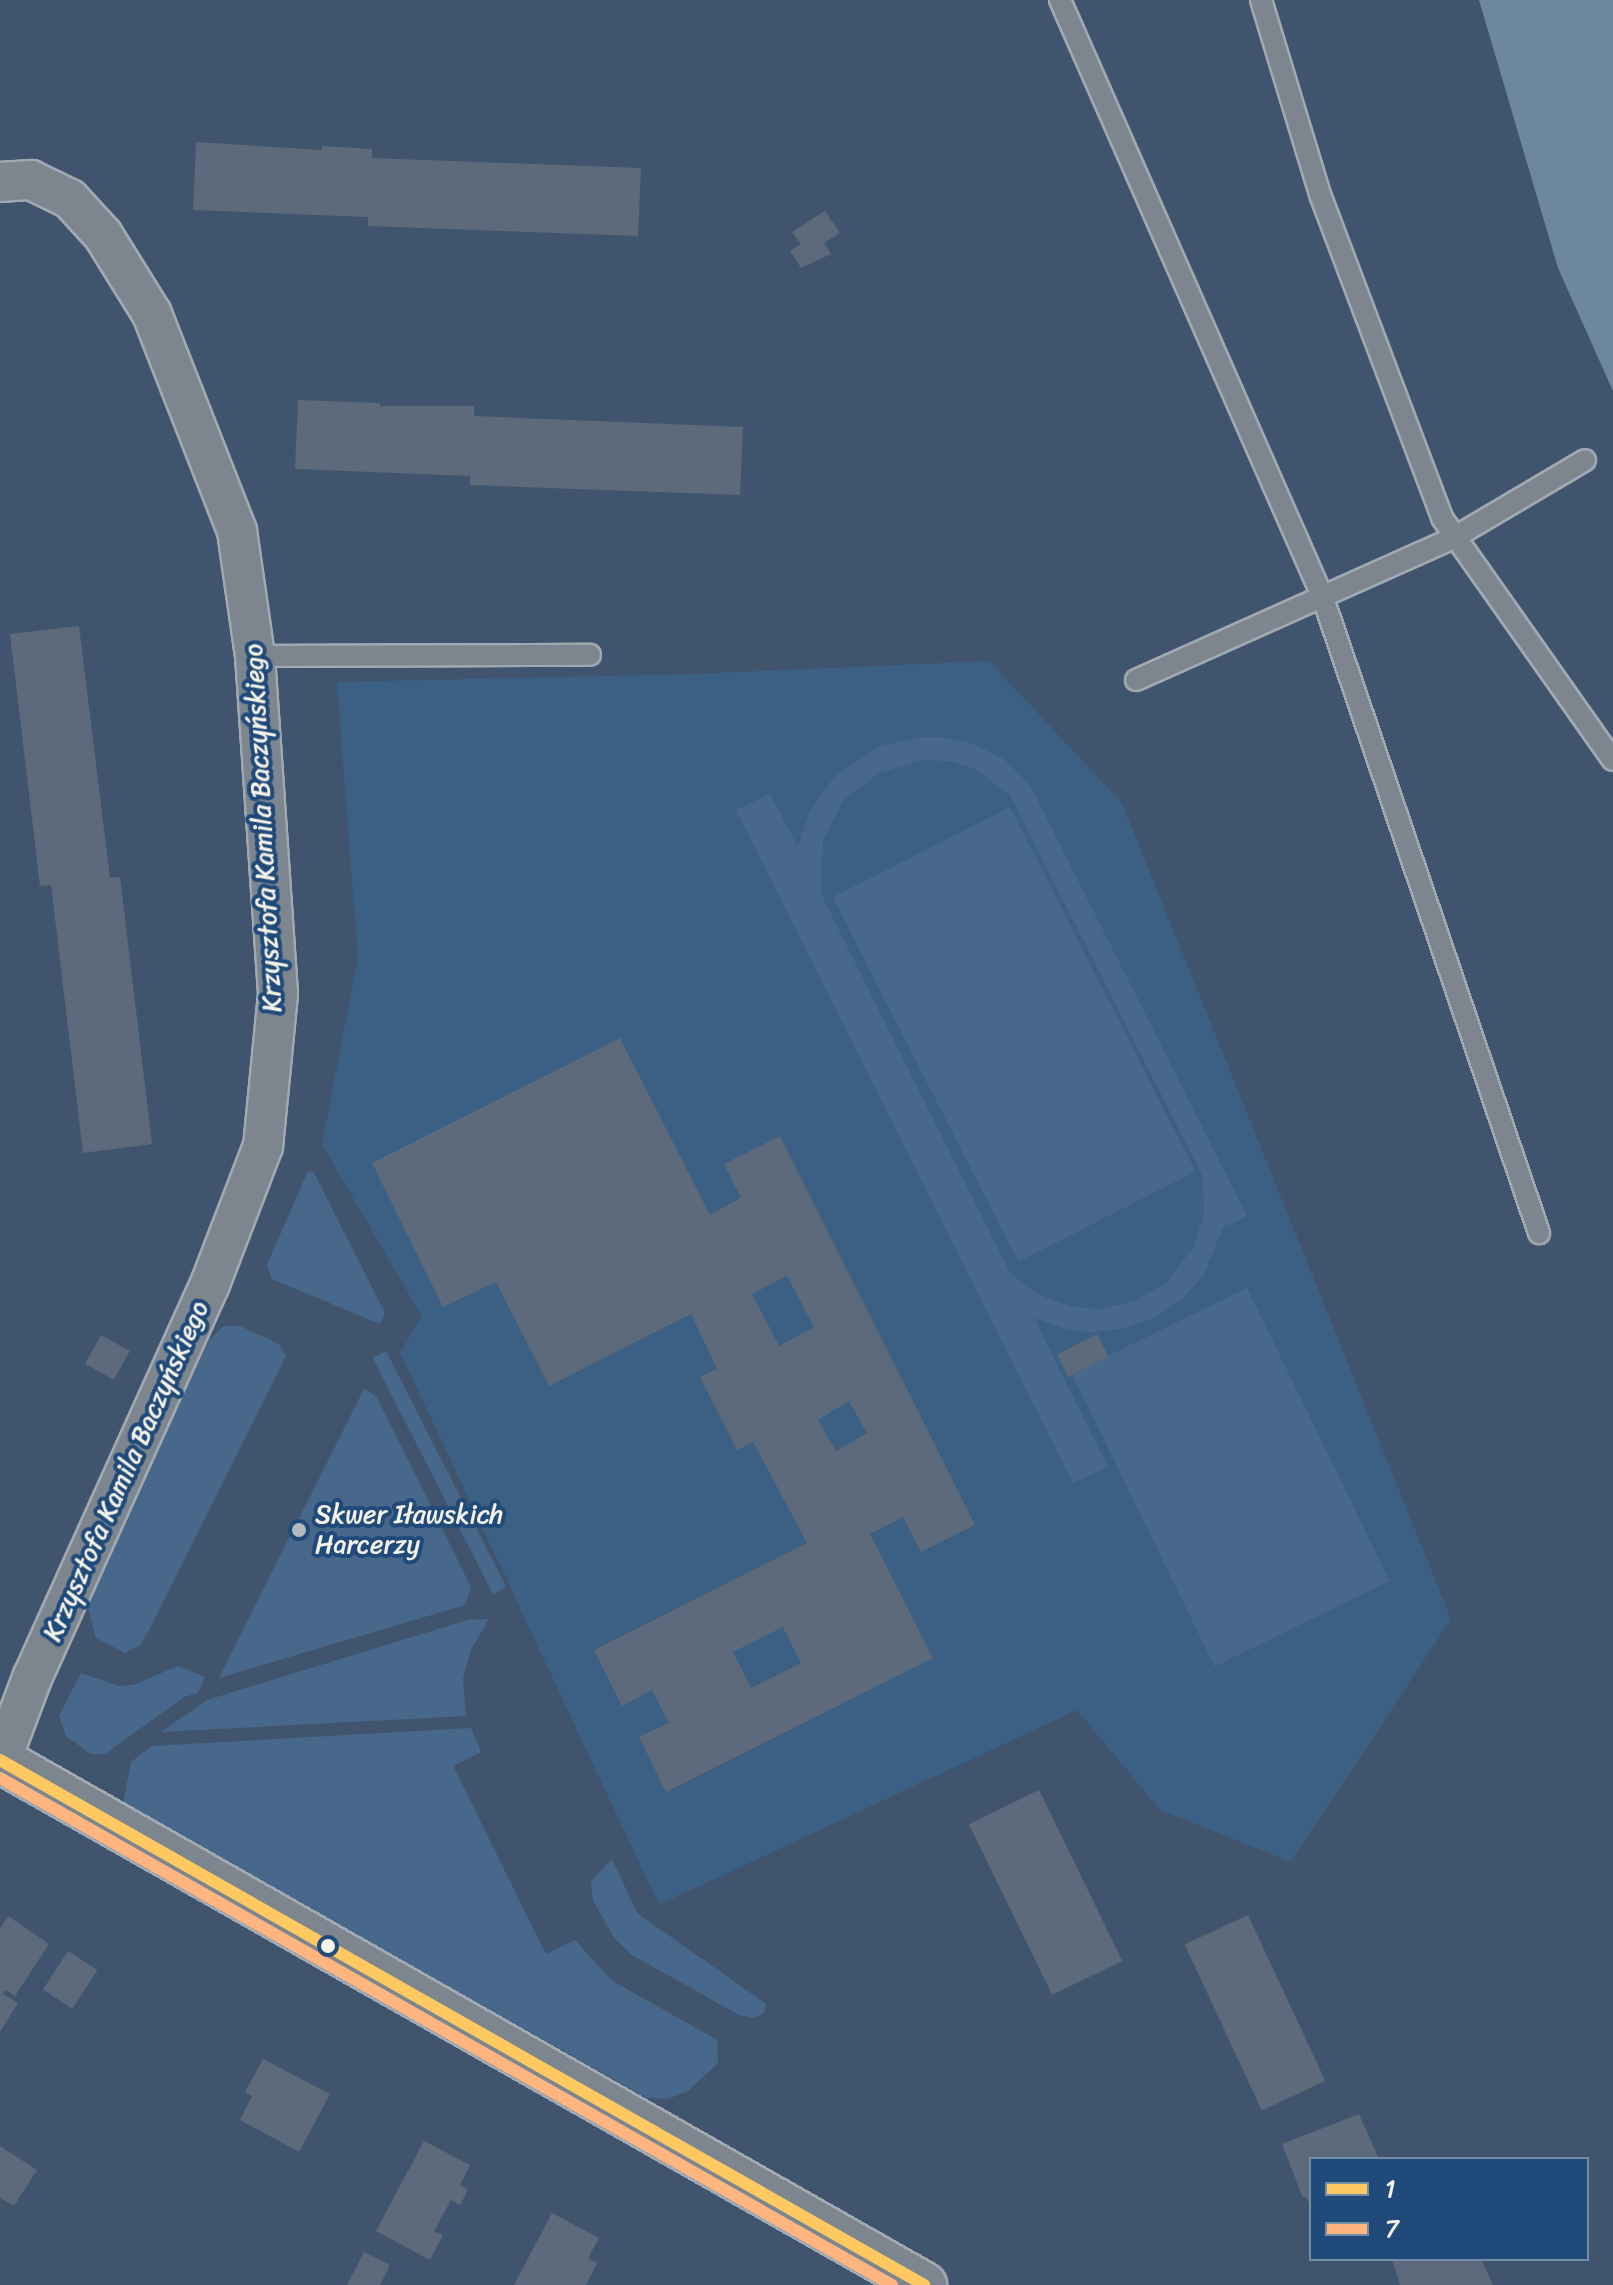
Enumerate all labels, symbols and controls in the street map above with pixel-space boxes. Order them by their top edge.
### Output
street label: Krzysztofa Kamila Baczyńskiego [238,643,288,1013]
street label: Krzysztofa Kamila Baczyńskiego [37,1296,215,1646]
place label: Skwer Iławskich Harcerzy [315,1499,503,1560]
marker: Skwer Iławskich Harcerzy [290,1521,308,1539]
unlabelled marker [320,1938,336,1954]
legend [1309,2157,1589,2261]
text: 1 [1385,2168,1395,2210]
text: 7 [1385,2208,1399,2250]

